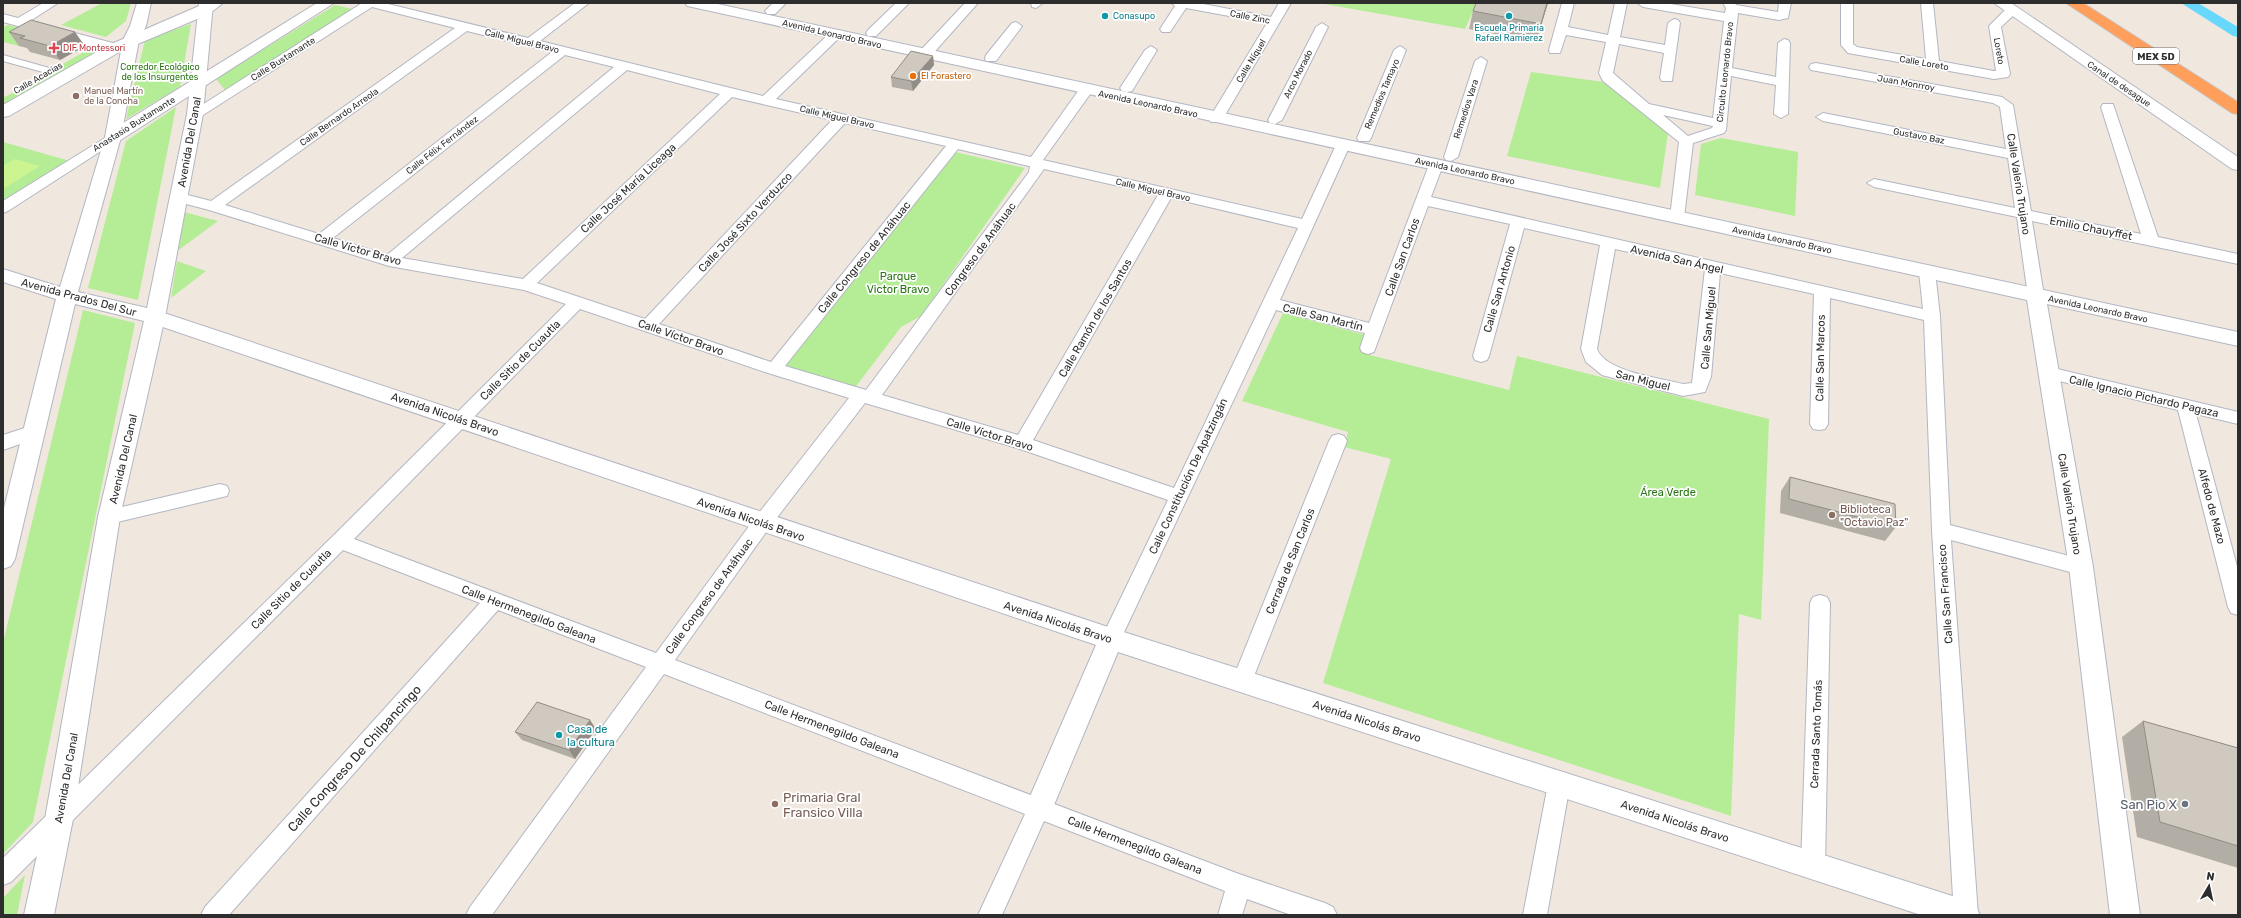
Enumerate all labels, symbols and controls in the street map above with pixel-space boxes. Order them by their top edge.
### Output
street label: Calle Zinc [1229,8,1271,26]
marker: Conasupo [1100,11,1110,21]
place label: Conasupo [1113,11,1155,21]
marker: Escuela Primaria Rafael Ramierez [1504,11,1514,21]
street label: Avenida Leonardo Bravo [781,18,883,50]
street label: Circuito Leonardo Bravo [1715,21,1735,123]
place label: Escuela Primaria Rafael Ramierez [1474,23,1544,43]
street label: Calle Miguel Bravo [484,27,560,55]
street label: Calle Bustamante [249,35,317,83]
street label: Calle Níquel [1234,37,1268,85]
street label: Loreto [1992,37,2006,65]
marker: DIF Montessori [48,42,60,54]
place label: DIF Montessori [63,43,125,53]
street label: Arco Morado [1282,48,1314,100]
road number: MEX 5D [2133,48,2179,64]
street label: Calle Loreto [1899,54,1949,72]
street label: Remedios Tamayo [1363,57,1401,131]
street label: Canal de desague [2085,59,2153,109]
street label: Calle Acacias [12,60,65,96]
park label: Corredor Ecológico de los Insurgentes [120,62,200,82]
marker: El Forastero [908,71,918,81]
place label: El Forastero [921,71,971,81]
street label: Juan Monrroy [1876,73,1936,93]
street label: Remedios Vara [1452,78,1480,140]
place label: Manuel Martín de la Concha [84,86,143,106]
street label: Calle Bernardo Arreola [298,86,380,148]
street label: Avenida Leonardo Bravo [1097,89,1199,119]
marker: Manuel Martín de la Concha [71,91,81,101]
street label: Anastasio Bustamante [91,95,177,153]
street label: Avenida Del Canal [175,96,204,188]
street label: Calle Miguel Bravo [799,104,875,130]
street label: Calle Félix Fernández [404,114,480,176]
street label: Gustavo Baz [1892,126,1946,146]
street label: Calle Valerio Trujano [2004,132,2033,236]
street label: Calle José María Liceaga [578,141,679,236]
street label: Avenida Leonardo Bravo [1414,156,1516,186]
street label: Calle José Sixto Verduzco [696,170,795,275]
street label: Calle Miguel Bravo [1115,177,1191,203]
street label: Calle Congreso de Anáhuac [815,199,913,316]
street label: Congreso de Anáhuac [942,200,1019,299]
street label: Emilio Chauyffet [2048,214,2134,243]
street label: Calle San Carlos [1382,216,1423,298]
street label: Avenida Leonardo Bravo [1731,225,1833,255]
street label: Calle Víctor Bravo [313,231,403,268]
street label: Avenida San Ángel [1629,242,1725,277]
street label: Calle San Antonio [1481,244,1518,334]
street label: Calle Ramón de los Santos [1056,256,1135,380]
park label: Parque Victor Bravo [867,270,929,296]
street label: Avenida Prados Del Sur [20,276,139,319]
street label: Calle San Miguel [1698,286,1719,370]
street label: Avenida Leonardo Bravo [2047,294,2149,324]
street label: Calle San Martín [1281,301,1364,334]
street label: Calle San Marcos [1813,314,1828,401]
street label: Calle Víctor Bravo [636,317,726,358]
street label: Calle Sitio de Cuautla [478,318,563,403]
street label: San Miguel [1614,367,1671,394]
street label: Calle Ignacio Pichardo Pagaza [2068,373,2220,420]
street label: Avenida Nicolás Bravo [389,390,500,439]
street label: Calle Constitución De Apatzingán [1147,396,1230,556]
street label: Avenida Del Canal [107,413,140,505]
street label: Calle Víctor Bravo [945,415,1035,454]
street label: Calle Valerio Trujano [2055,452,2084,556]
street label: Alfedo de Mazo [2195,467,2228,545]
park label: Área Verde [1640,486,1696,499]
street label: Avenida Nicolás Bravo [695,495,806,544]
place label: Biblioteca "Octavio Paz" [1840,503,1908,529]
street label: Cerrada de San Carlos [1263,506,1318,616]
marker: Biblioteca "Octavio Paz" [1827,510,1837,520]
street label: Calle Congreso de Anáhuac [663,536,756,657]
street label: Calle San Francisco [1936,544,1955,644]
street label: Calle Sitio de Cuautla [249,547,334,632]
street label: Calle Hermenegildo Galeana [460,583,598,646]
street label: Avenida Nicolás Bravo [1002,599,1114,646]
street label: Cerrada Santo Tomás [1808,679,1825,789]
street label: Calle Congreso De Chilpancingo [284,682,425,835]
street label: Calle Hermenegildo Galeana [763,698,901,761]
street label: Avenida Nicolás Bravo [1311,698,1423,745]
place label: Casa de la cultura [567,723,615,749]
marker: Casa de la cultura [554,730,564,740]
street label: Avenida Del Canal [52,732,81,824]
place label: Primaria Gral Fransico Villa [783,790,863,820]
place label: San Pio X [2120,797,2177,812]
street label: Avenida Nicolás Bravo [1619,798,1731,845]
marker: Primaria Gral Fransico Villa [770,799,780,809]
marker: San Pio X [2180,799,2190,809]
street label: Calle Hermenegildo Galeana [1066,814,1204,877]
north arrow [2189,866,2229,906]
text: N [2206,870,2215,884]

